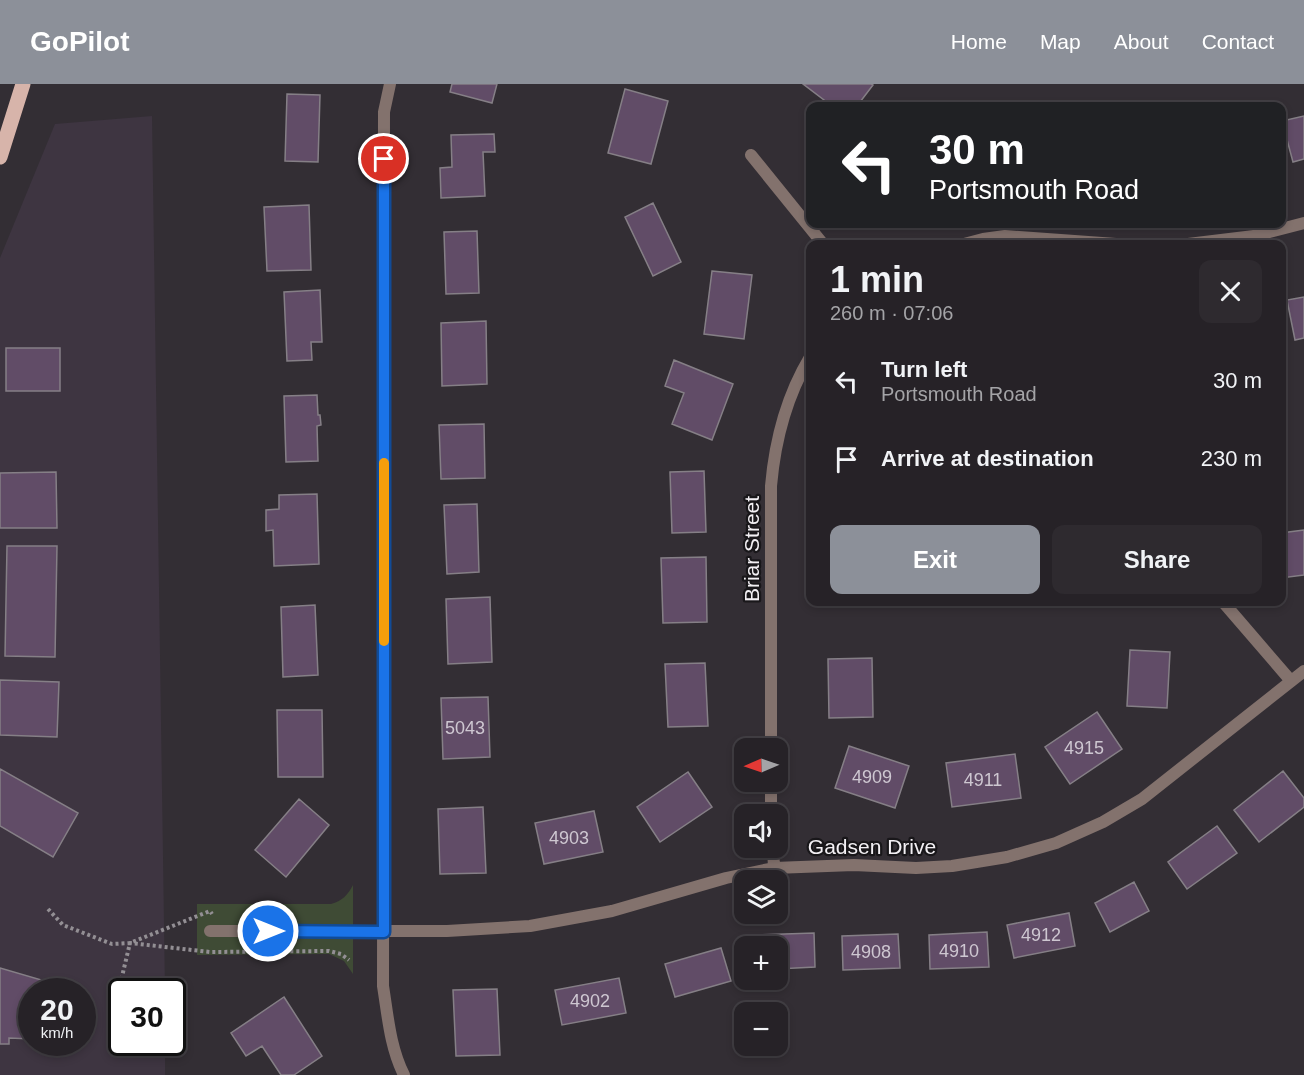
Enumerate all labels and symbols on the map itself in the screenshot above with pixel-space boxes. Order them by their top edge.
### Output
pin [358,133,409,184]
street label: Briar Street [740,496,763,602]
house number: 5043 [445,718,485,738]
north arrow [734,738,788,792]
house number: 4915 [1064,738,1104,758]
house number: 4909 [852,767,892,787]
house number: 4911 [964,770,1002,790]
house number: 4903 [549,828,589,848]
street label: Gadsen Drive [808,835,936,858]
position arrow [236,899,300,963]
house number: 4912 [1021,925,1061,945]
house number: 4910 [939,941,979,961]
house number: 4908 [851,942,891,962]
speed limit sign: 30 [108,978,186,1056]
house number: 4902 [570,991,610,1011]

